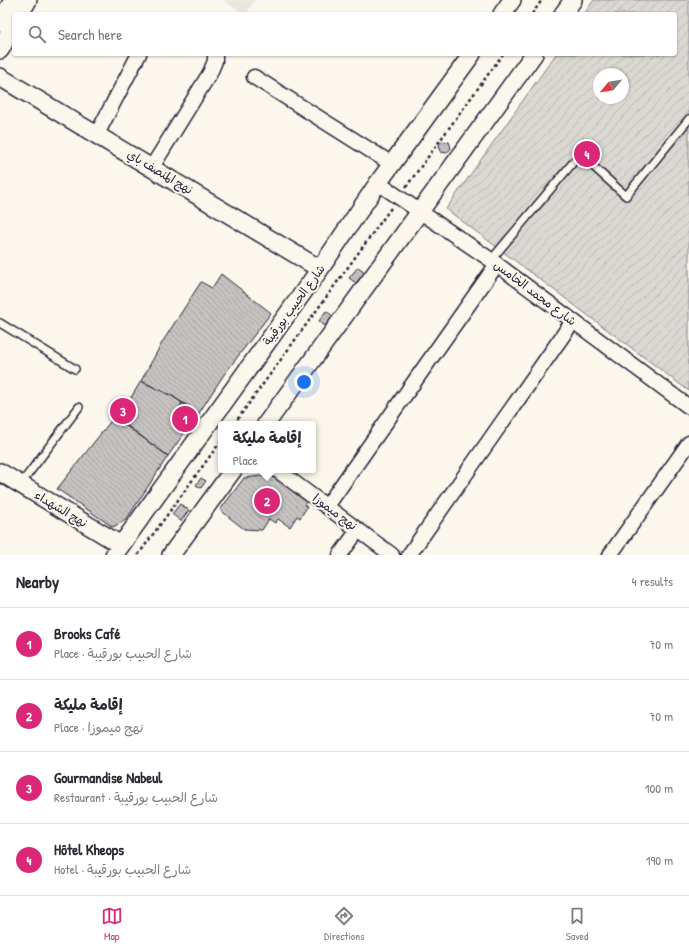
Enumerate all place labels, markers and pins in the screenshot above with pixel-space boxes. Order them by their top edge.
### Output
pin: 4 [574,139,600,169]
pin: 3 [110,396,136,426]
pin: 1 [172,404,198,434]
pin: 2 [254,486,280,516]

